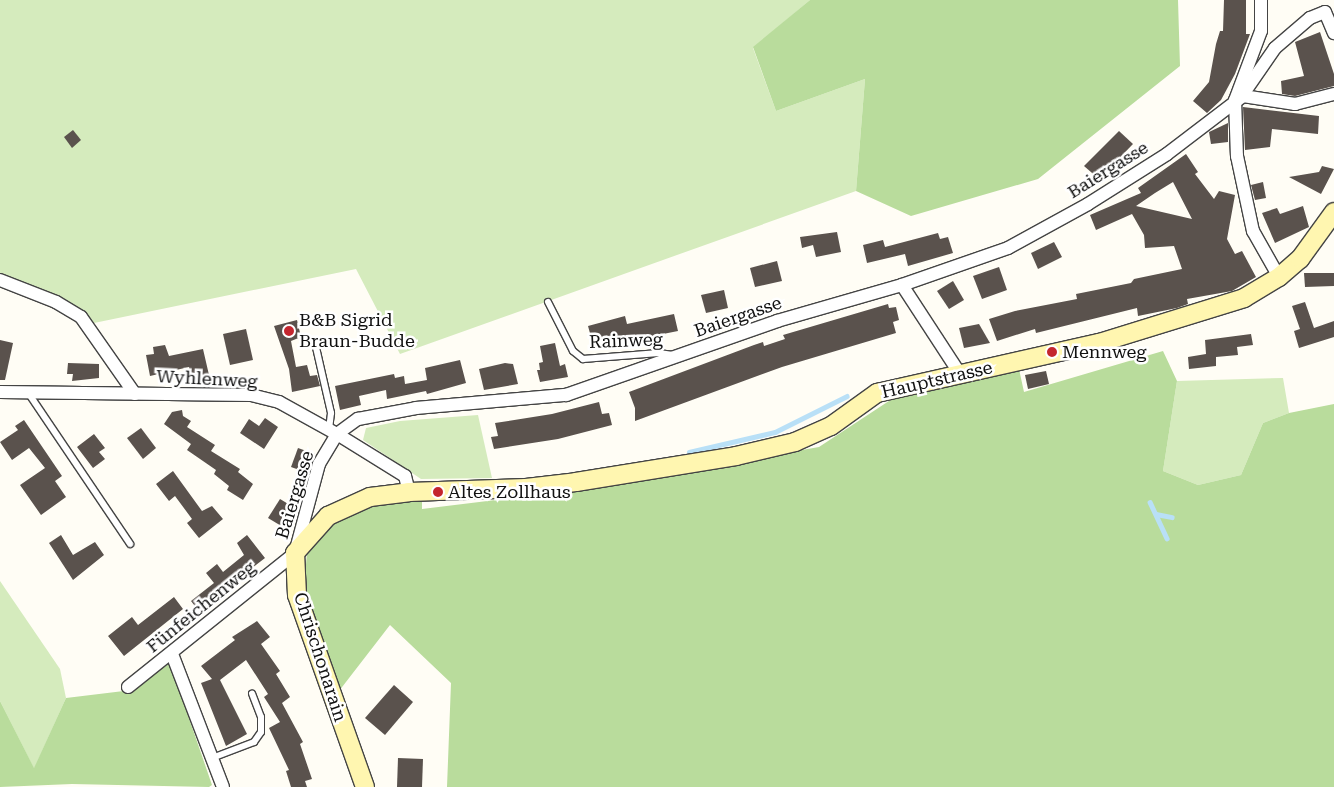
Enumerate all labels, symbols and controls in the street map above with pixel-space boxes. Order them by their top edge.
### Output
street label: Baiergasse [1064,137,1152,203]
street label: Baiergasse [691,292,785,342]
place label: B&B Sigrid Braun-Budde [299,310,415,352]
marker: B&B Sigrid Braun-Budde [283,325,295,337]
street label: Rainweg [589,329,663,353]
place label: Mennweg [1062,341,1146,363]
marker: Mennweg [1046,346,1058,358]
street label: Hauptstrasse [879,357,995,403]
street label: Wyhlenweg [156,366,258,392]
street label: Baiergasse [271,448,319,542]
place label: Altes Zollhaus [448,481,571,503]
marker: Altes Zollhaus [432,486,444,498]
street label: Fünfeichenweg [142,557,260,657]
street label: Chrischonarain [289,590,351,724]

